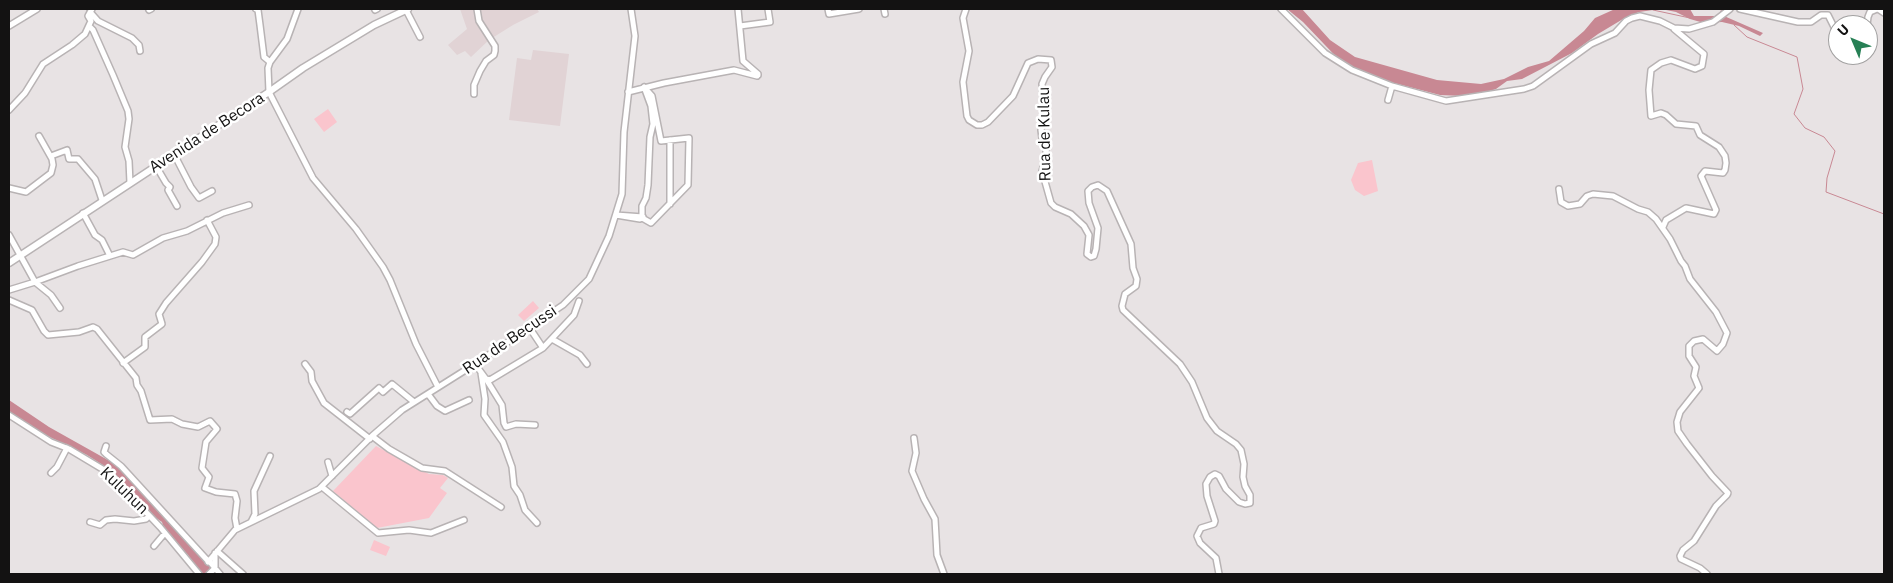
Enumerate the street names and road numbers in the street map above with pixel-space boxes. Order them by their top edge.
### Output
street label: Rua de Kulau [1035,87,1055,181]
street label: Avenida de Becora [146,89,268,177]
street label: Rua de Becussi [459,301,561,379]
street label: Kuluhun [96,463,152,519]

